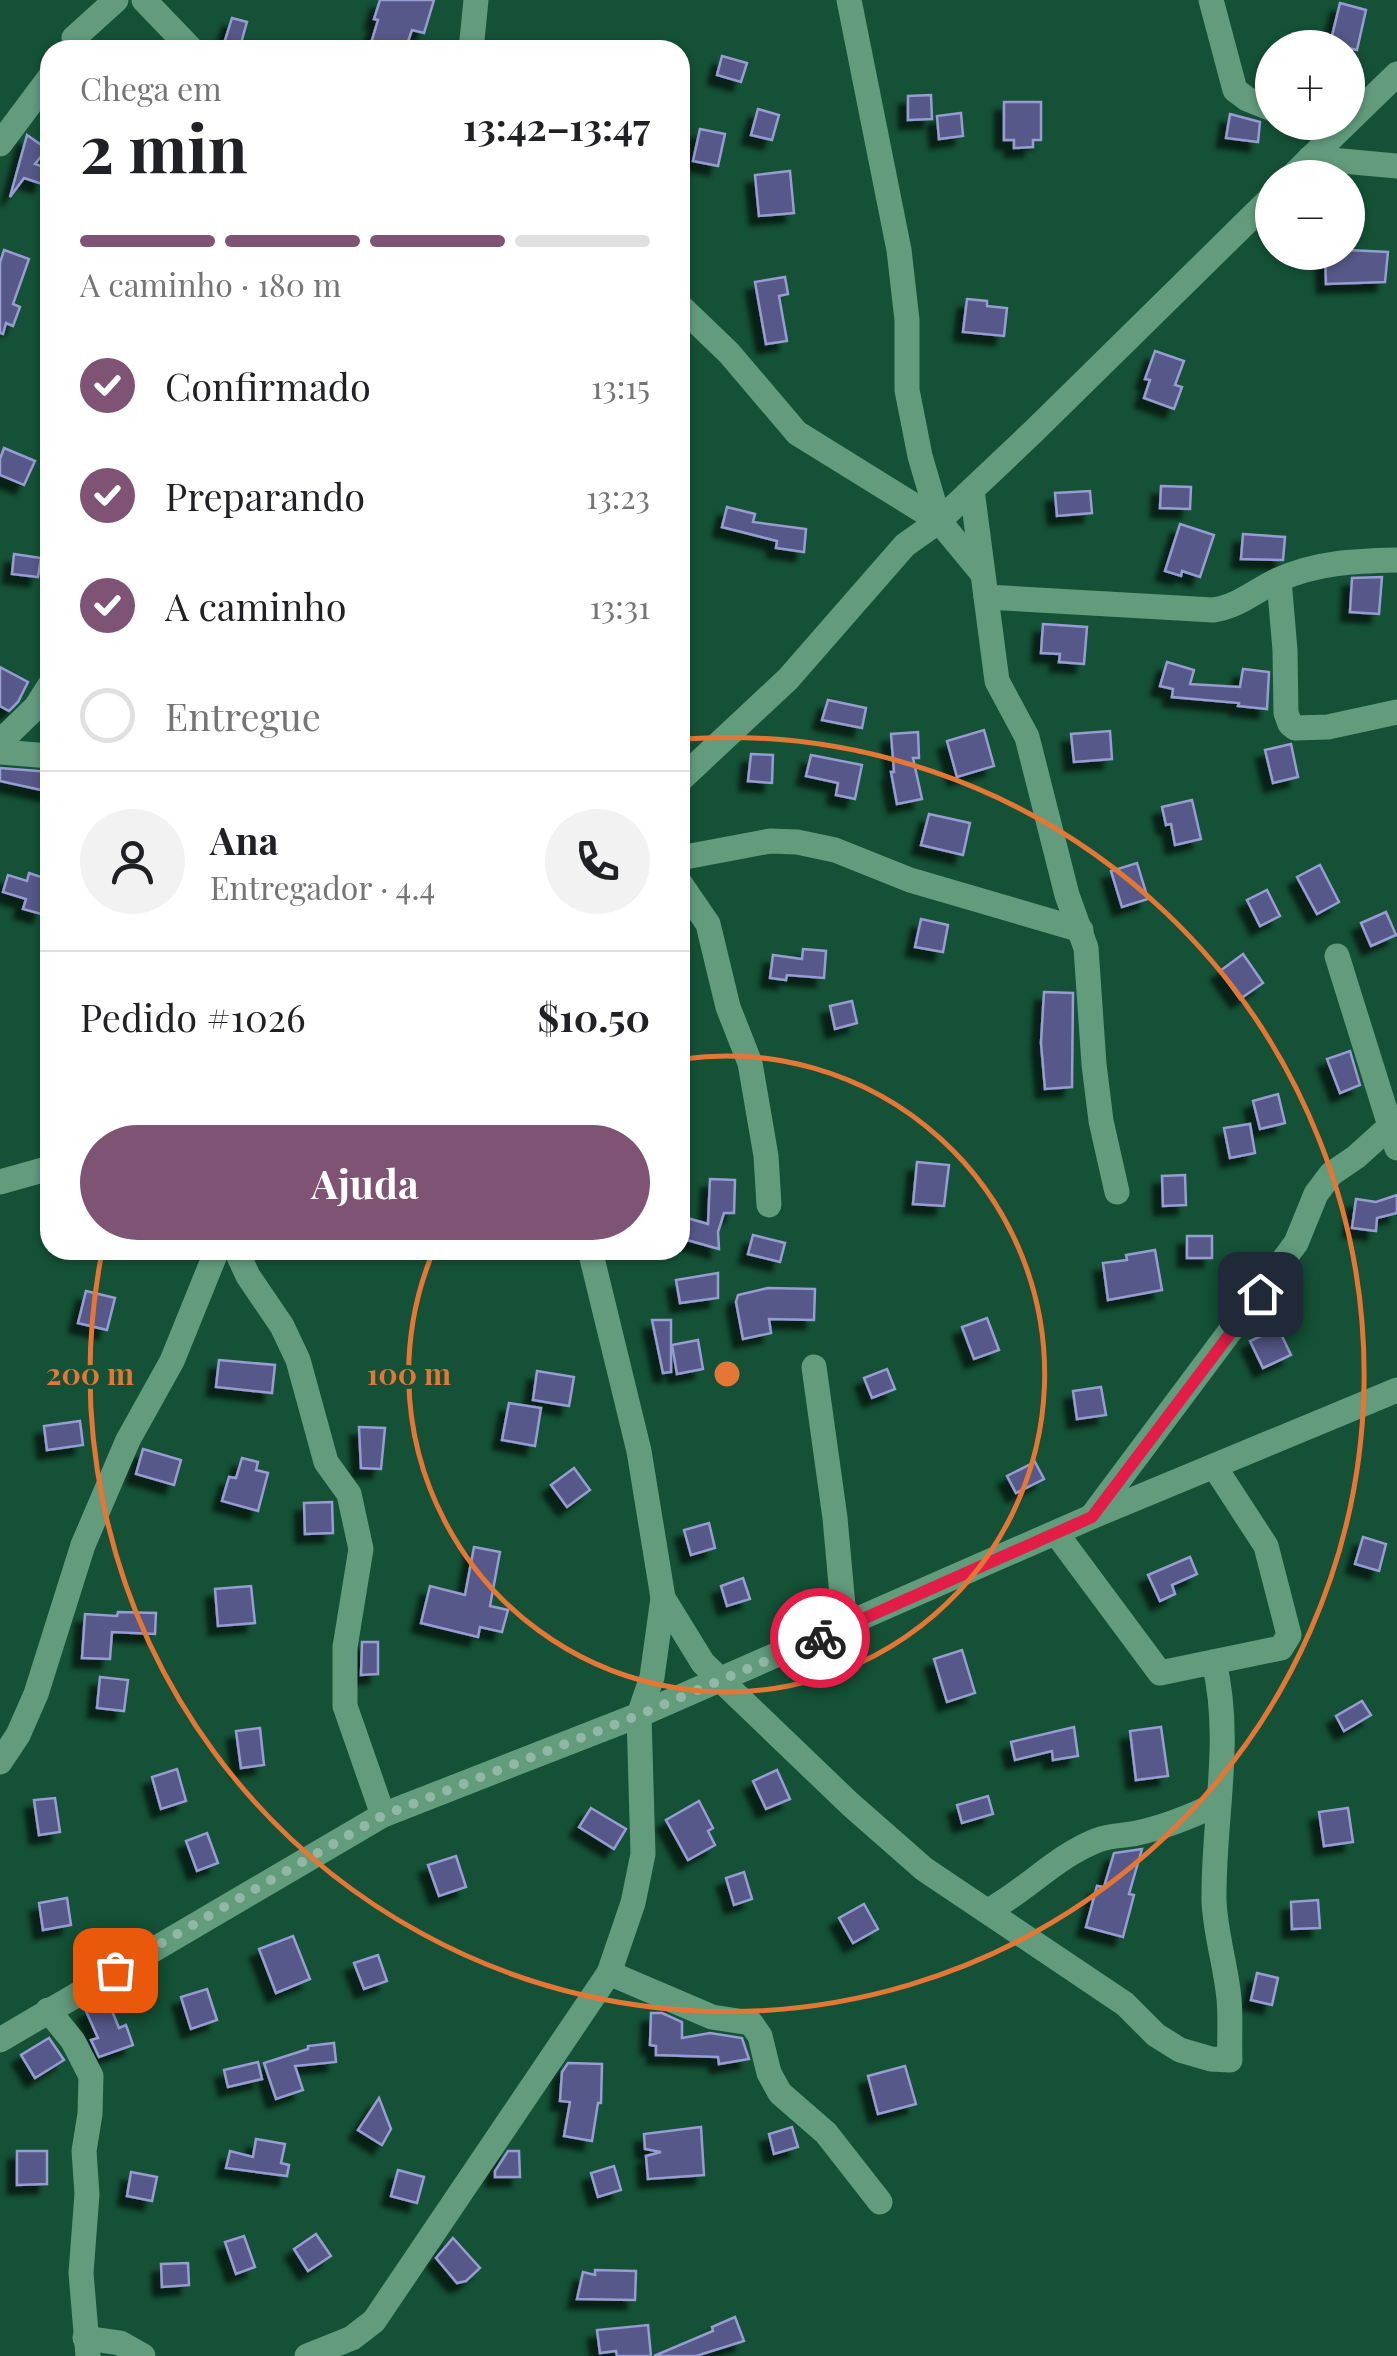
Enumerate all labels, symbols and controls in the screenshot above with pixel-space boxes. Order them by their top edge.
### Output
map controls [1255,30,1365,270]
button: + [1255,30,1365,140]
text: Chega em [80,66,222,109]
text: 13:42–13:47 [463,100,650,151]
text: 2 min [80,103,248,189]
button: − [1255,160,1365,270]
text: A caminho · 180 m [80,262,341,305]
icon: check [80,358,135,413]
text: Confirmado [165,360,371,411]
text: 13:15 [591,364,650,407]
icon: check [80,468,135,523]
text: Preparando [165,470,365,521]
text: 13:23 [586,474,650,517]
icon: check [80,578,135,633]
text: A caminho [165,580,347,631]
text: 13:31 [589,584,650,627]
text: Entregue [165,690,321,741]
button: person [80,809,185,914]
button: phone [545,809,650,914]
text: Ana [210,814,278,865]
text: Entregador · 4.4 [210,865,435,908]
text: Pedido #1026 [80,991,306,1042]
text: $10.50 [537,991,650,1042]
button: Ajuda [80,1125,650,1240]
pin [1218,1252,1303,1337]
icon: home [1233,1267,1288,1322]
text: 200 m [46,1353,134,1393]
text: 100 m [367,1353,451,1393]
centre of rings [709,1356,745,1392]
courier [770,1588,870,1688]
icon: bike [793,1611,848,1666]
pin [73,1928,158,2013]
icon: bag [88,1943,143,1998]

